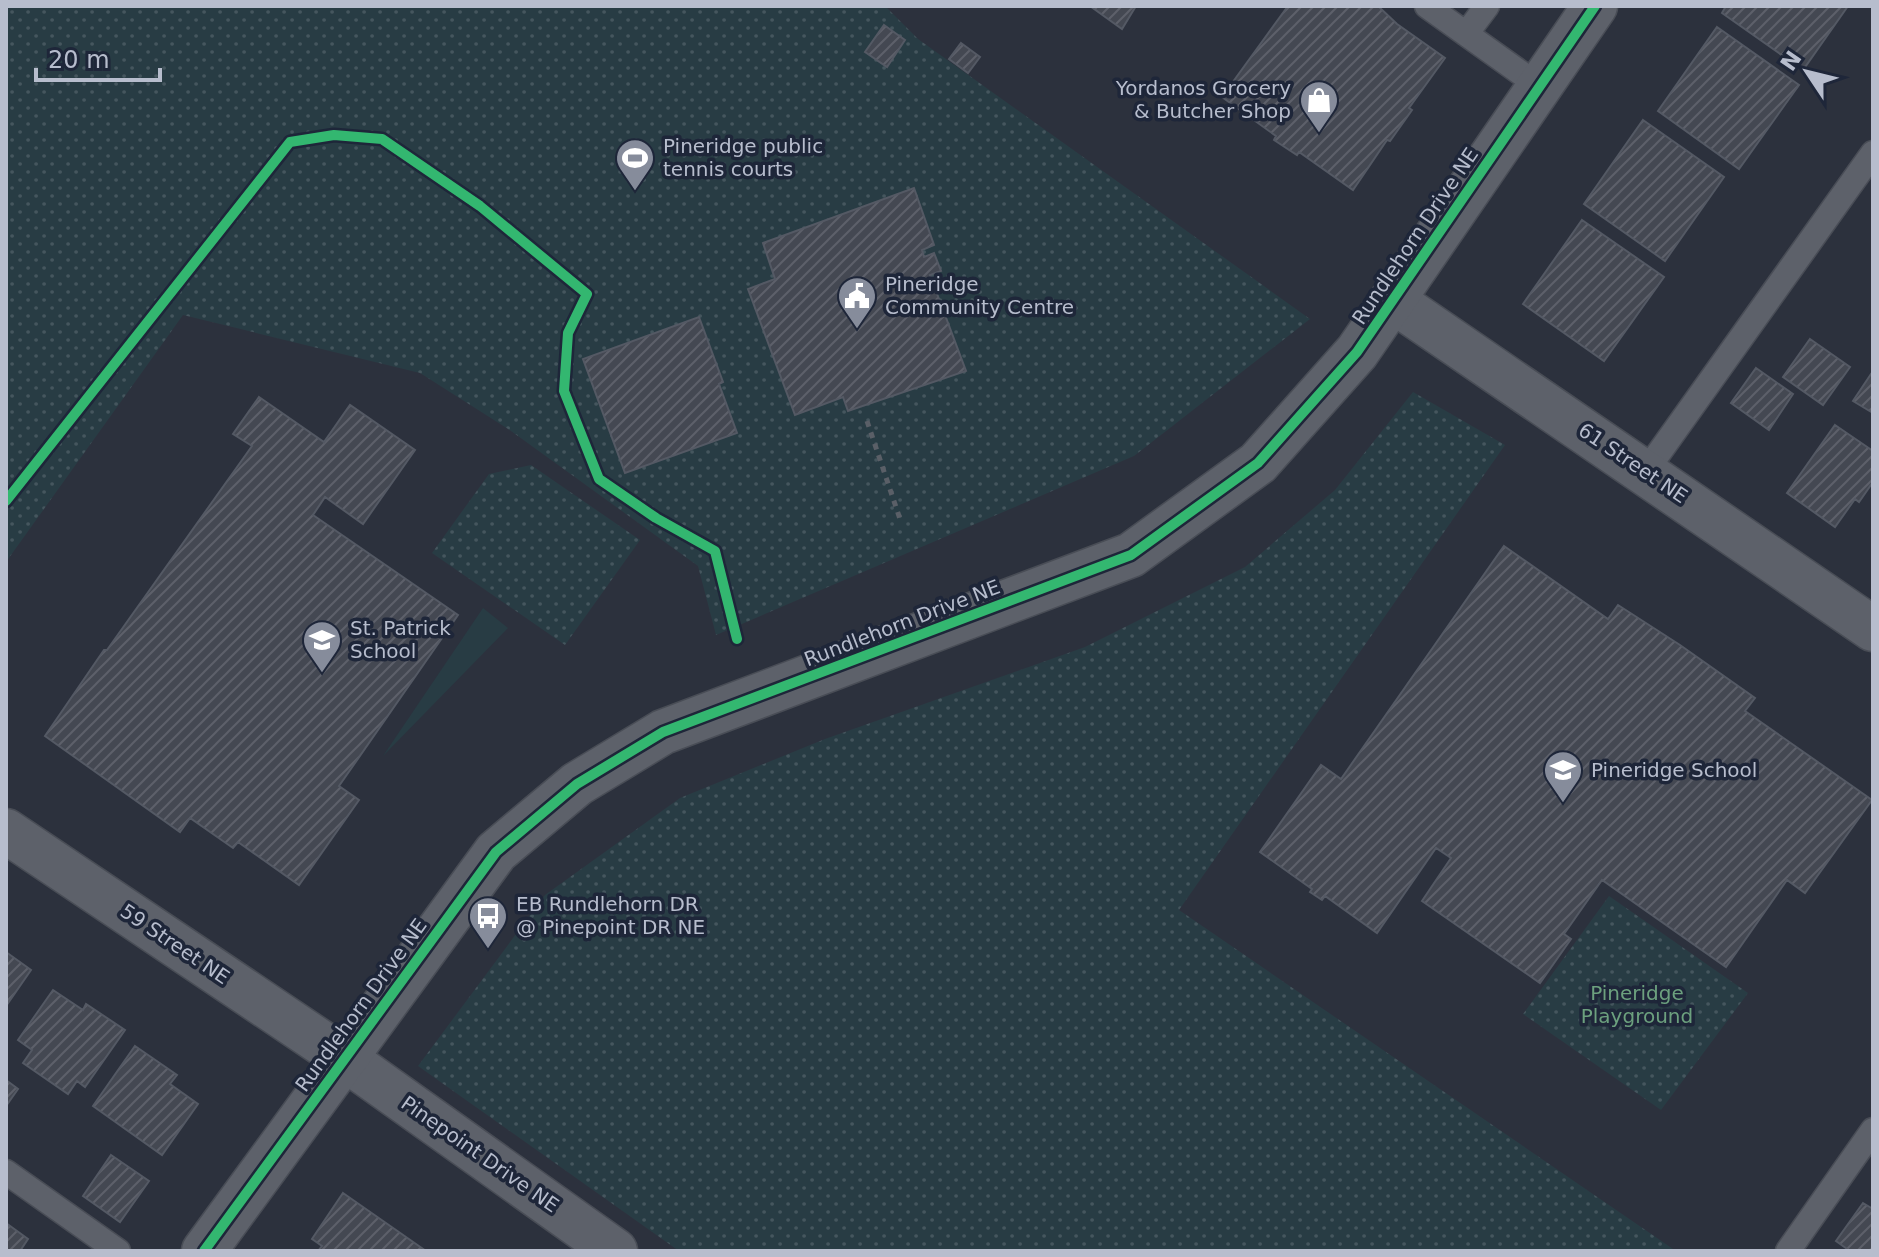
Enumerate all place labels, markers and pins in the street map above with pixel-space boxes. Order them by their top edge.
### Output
place label: Yordanos Grocery & Butcher Shop [1115,76,1291,123]
shop icon: Yordanos Grocery & Butcher Shop [1298,79,1340,134]
place label: Pineridge public tennis courts [663,134,823,181]
sports icon: Pineridge public tennis courts [614,137,656,192]
place label: Pineridge Community Centre [885,272,1074,319]
public building icon: Pineridge Community Centre [836,275,878,330]
place label: St. Patrick School [350,616,451,663]
school or university icon: St. Patrick School [301,619,343,674]
school or university icon: Pineridge School [1542,749,1584,804]
place label: Pineridge School [1591,758,1757,782]
place label: EB Rundlehorn DR @ Pinepoint DR NE [516,892,705,939]
bus stop icon: EB Rundlehorn DR @ Pinepoint DR NE [467,895,509,950]

